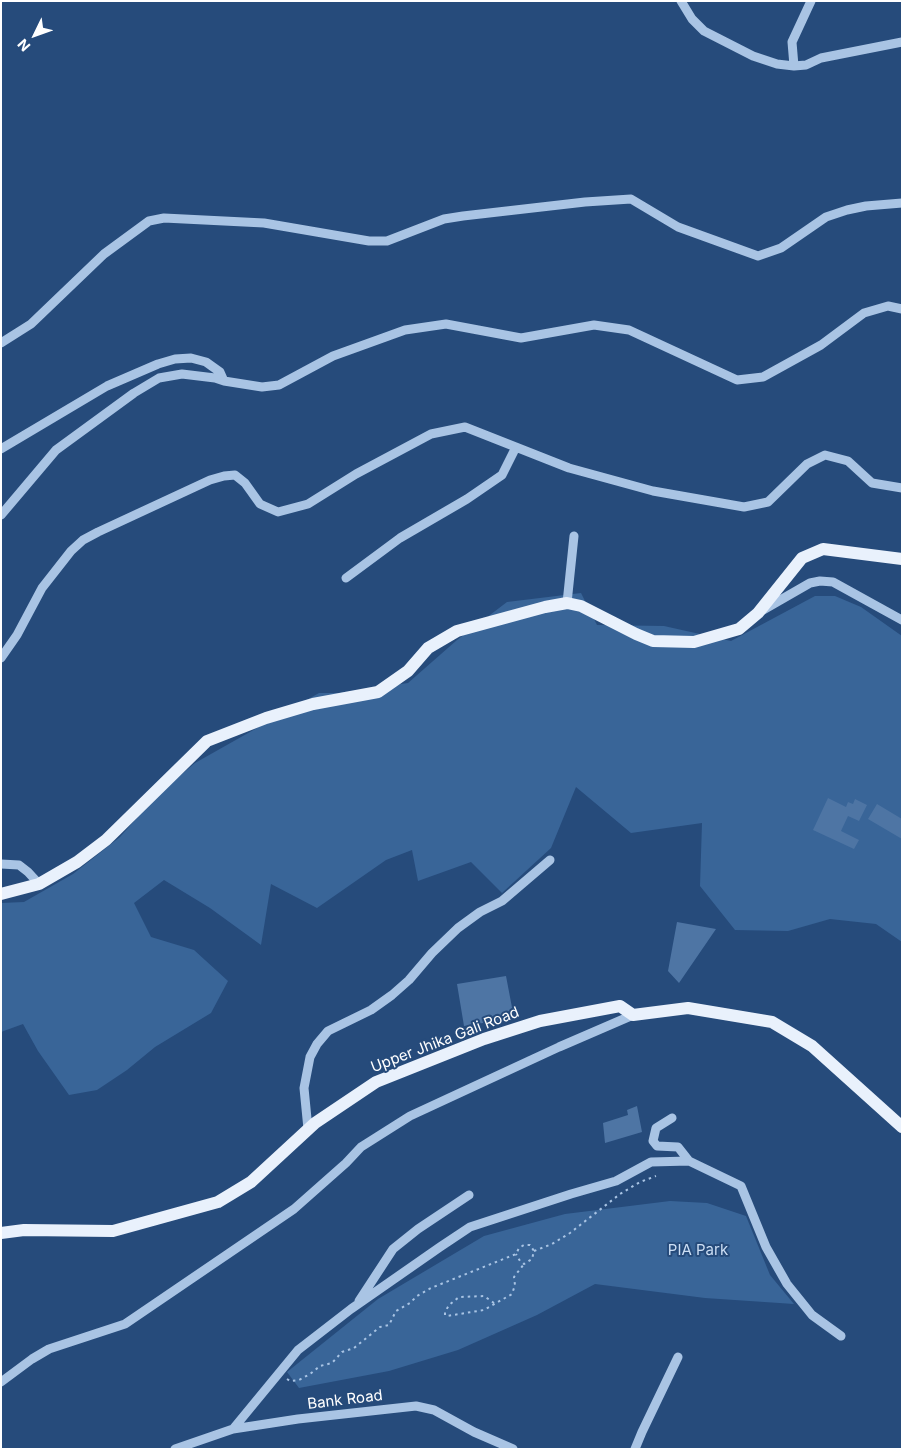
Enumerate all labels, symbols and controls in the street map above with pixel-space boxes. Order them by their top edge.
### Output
north arrow [10,10,60,60]
text: N [14,36,33,55]
street label: Upper Jhika Gali Road [368,1003,522,1077]
park label: PIA Park [668,1241,728,1259]
street label: Bank Road [306,1386,384,1414]

